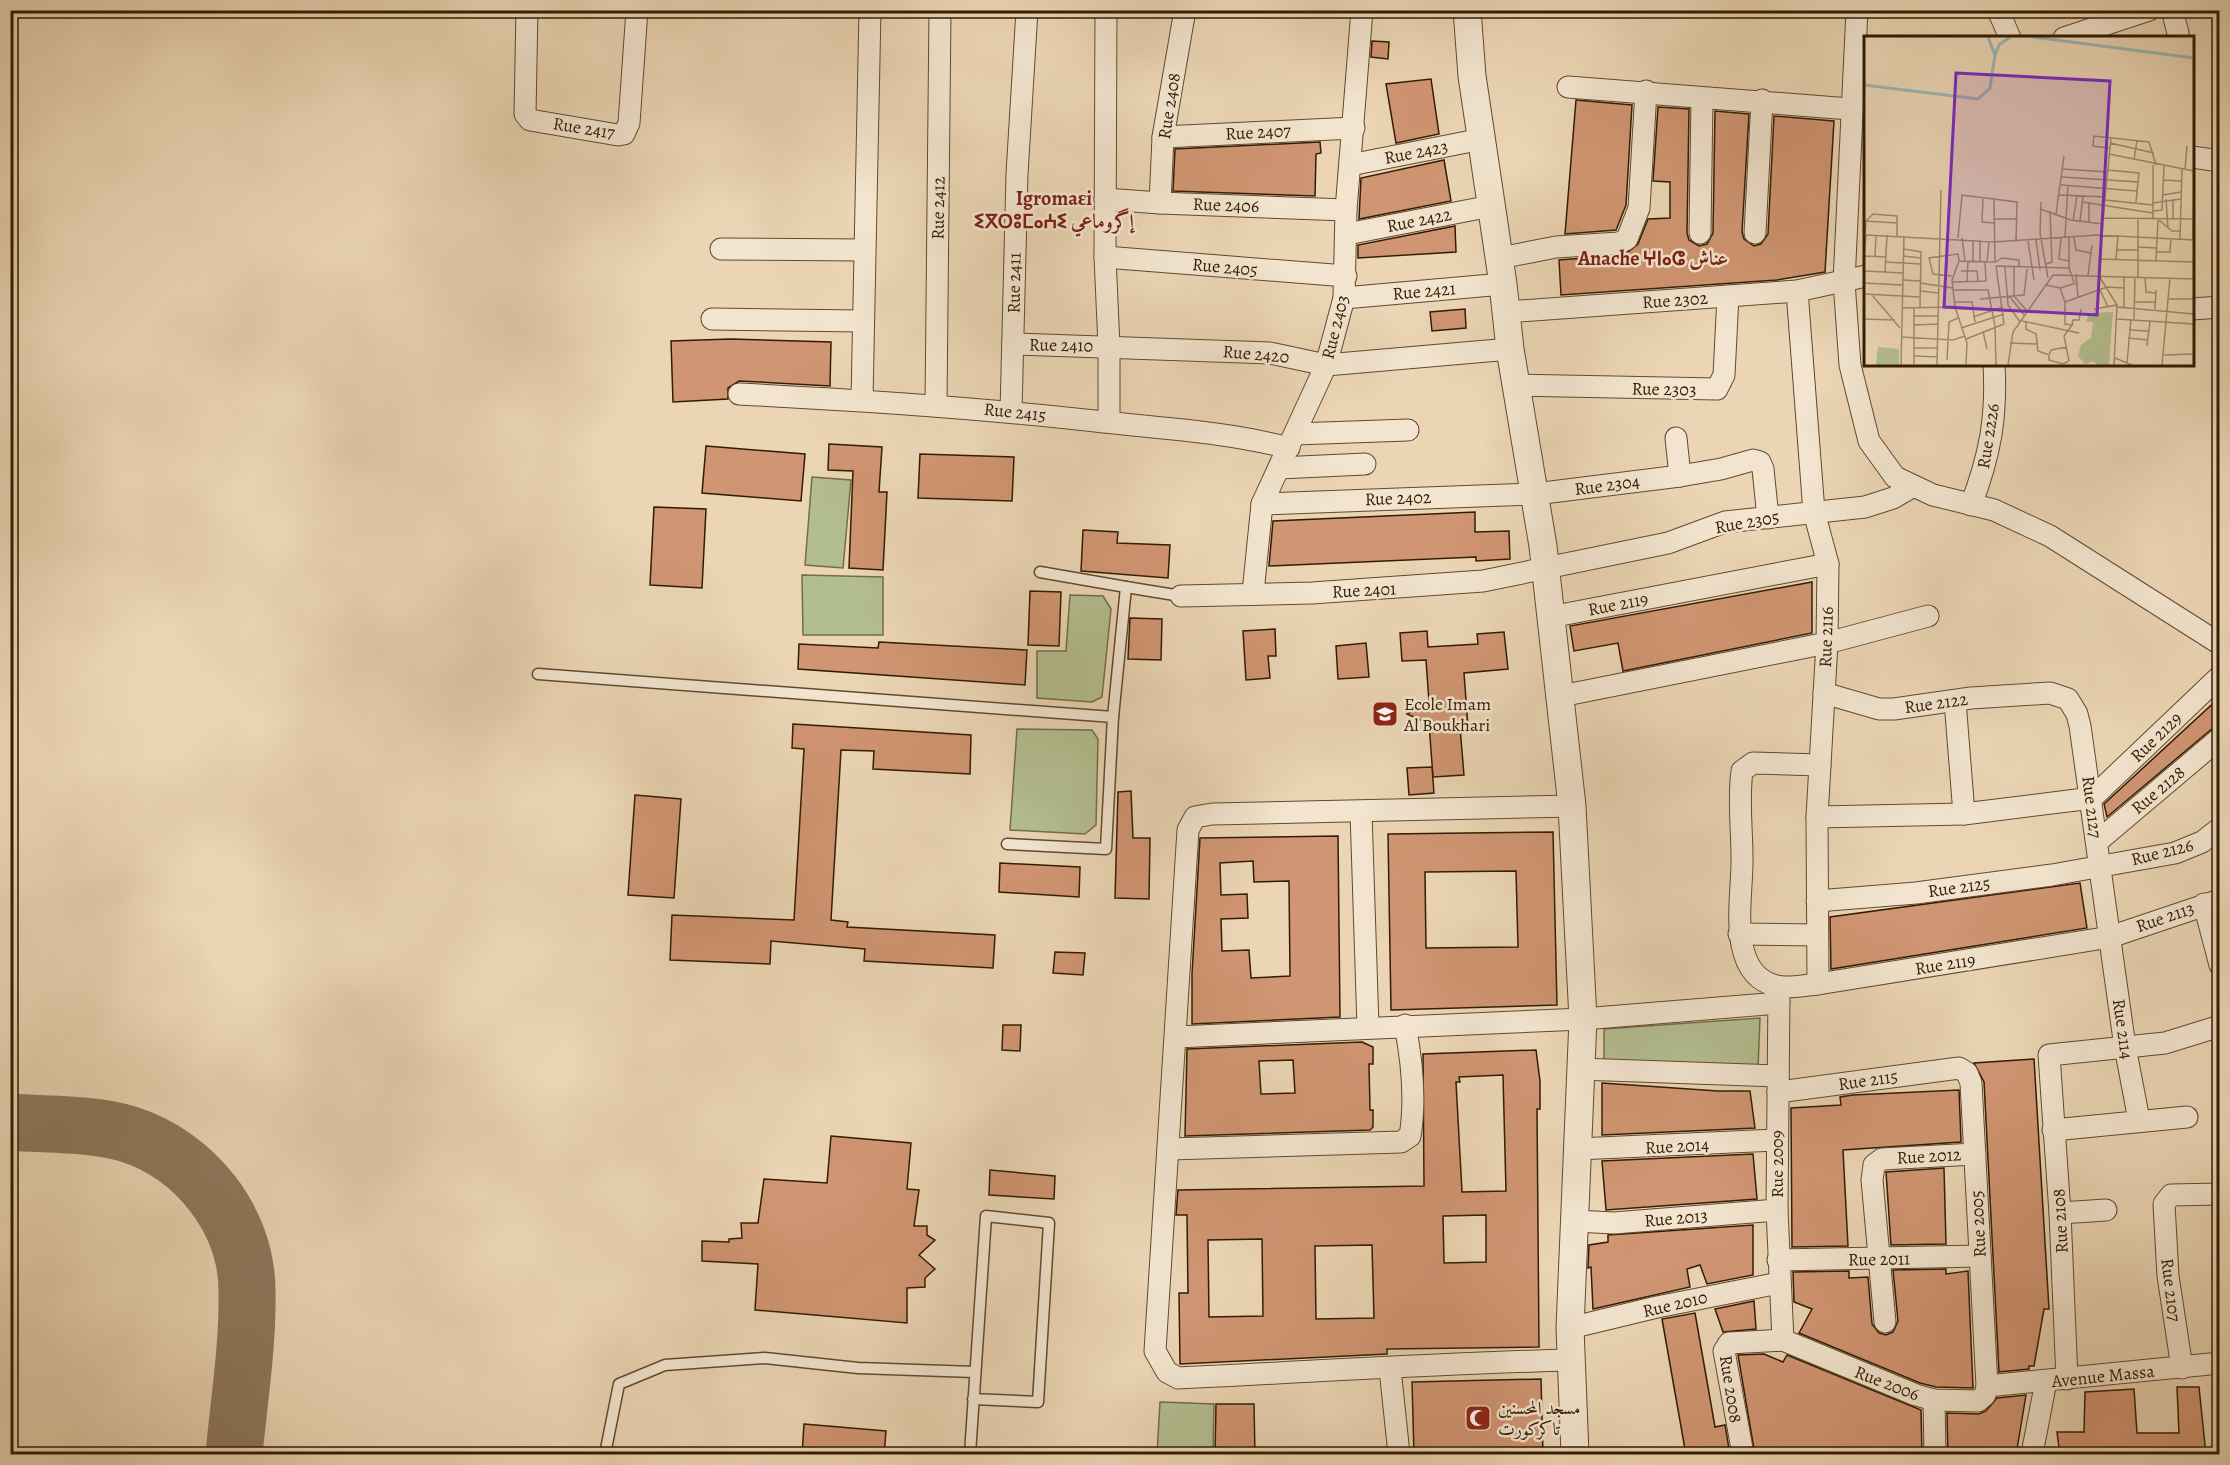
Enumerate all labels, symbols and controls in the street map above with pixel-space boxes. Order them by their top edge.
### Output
inset map [1864,36,2194,366]
street label: Rue 2408 [1152,71,1186,141]
street label: Rue 2417 [551,111,617,145]
street label: Rue 2407 [1225,118,1292,146]
street label: Rue 2423 [1382,134,1450,170]
street label: Rue 2412 [925,176,951,240]
district label: Igromaɛi ⵉⴳⵔⵓⵎⴰⵄⵉ إگروماعي [974,185,1136,237]
street label: Rue 2406 [1192,192,1260,218]
street label: Rue 2422 [1384,202,1454,238]
district label: Anache ⵖⵏⴰⵛ عناش [1577,245,1728,272]
street label: Rue 2411 [1001,252,1027,314]
street label: Rue 2405 [1191,252,1259,282]
street label: Rue 2421 [1391,276,1457,306]
street label: Rue 2302 [1641,286,1709,314]
street label: Rue 2403 [1315,292,1355,362]
street label: Rue 2410 [1029,332,1093,358]
street label: Rue 2420 [1222,339,1290,369]
street label: Rue 2303 [1631,376,1697,402]
street label: Rue 2415 [983,397,1047,427]
street label: Rue 2226 [1971,402,2005,470]
street label: Rue 2304 [1573,469,1641,501]
street label: Rue 2402 [1364,485,1432,511]
street label: Rue 2305 [1713,505,1781,539]
street label: Rue 2401 [1331,576,1397,604]
street label: Rue 2119 [1586,586,1650,622]
street label: Rue 2116 [1813,606,1839,668]
street label: Rue 2122 [1903,687,1970,719]
place label: Ecole Imam Al Boukhari [1403,692,1491,737]
school or university icon: Ecole Imam Al Boukhari [1370,699,1400,729]
street label: Rue 2129 [2125,706,2187,768]
street label: Rue 2128 [2126,760,2190,820]
street label: Rue 2127 [2076,774,2108,840]
street label: Rue 2126 [2128,833,2196,871]
street label: Rue 2125 [1926,871,1992,903]
street label: Rue 2113 [2133,896,2197,938]
street label: Rue 2119 [1913,947,1977,981]
street label: Rue 2114 [2107,997,2139,1061]
street label: Rue 2115 [1836,1064,1900,1096]
street label: Rue 2009 [1765,1130,1789,1198]
street label: Rue 2014 [1644,1132,1710,1160]
street label: Rue 2012 [1896,1142,1962,1170]
street label: Rue 2108 [2046,1188,2074,1254]
street label: Rue 2005 [1964,1190,1992,1258]
street label: Rue 2013 [1643,1203,1709,1233]
street label: Rue 2011 [1848,1246,1910,1272]
street label: Rue 2107 [2155,1257,2187,1324]
street label: Rue 2010 [1640,1285,1710,1323]
street label: Rue 2008 [1714,1353,1748,1425]
street label: Avenue Massa [2049,1359,2156,1393]
street label: Rue 2006 [1851,1360,1923,1406]
place label: مسجد المحسنين تاكركورت [1498,1396,1580,1441]
mosque icon: مسجد المحسنين تاكركورت [1463,1403,1493,1433]

